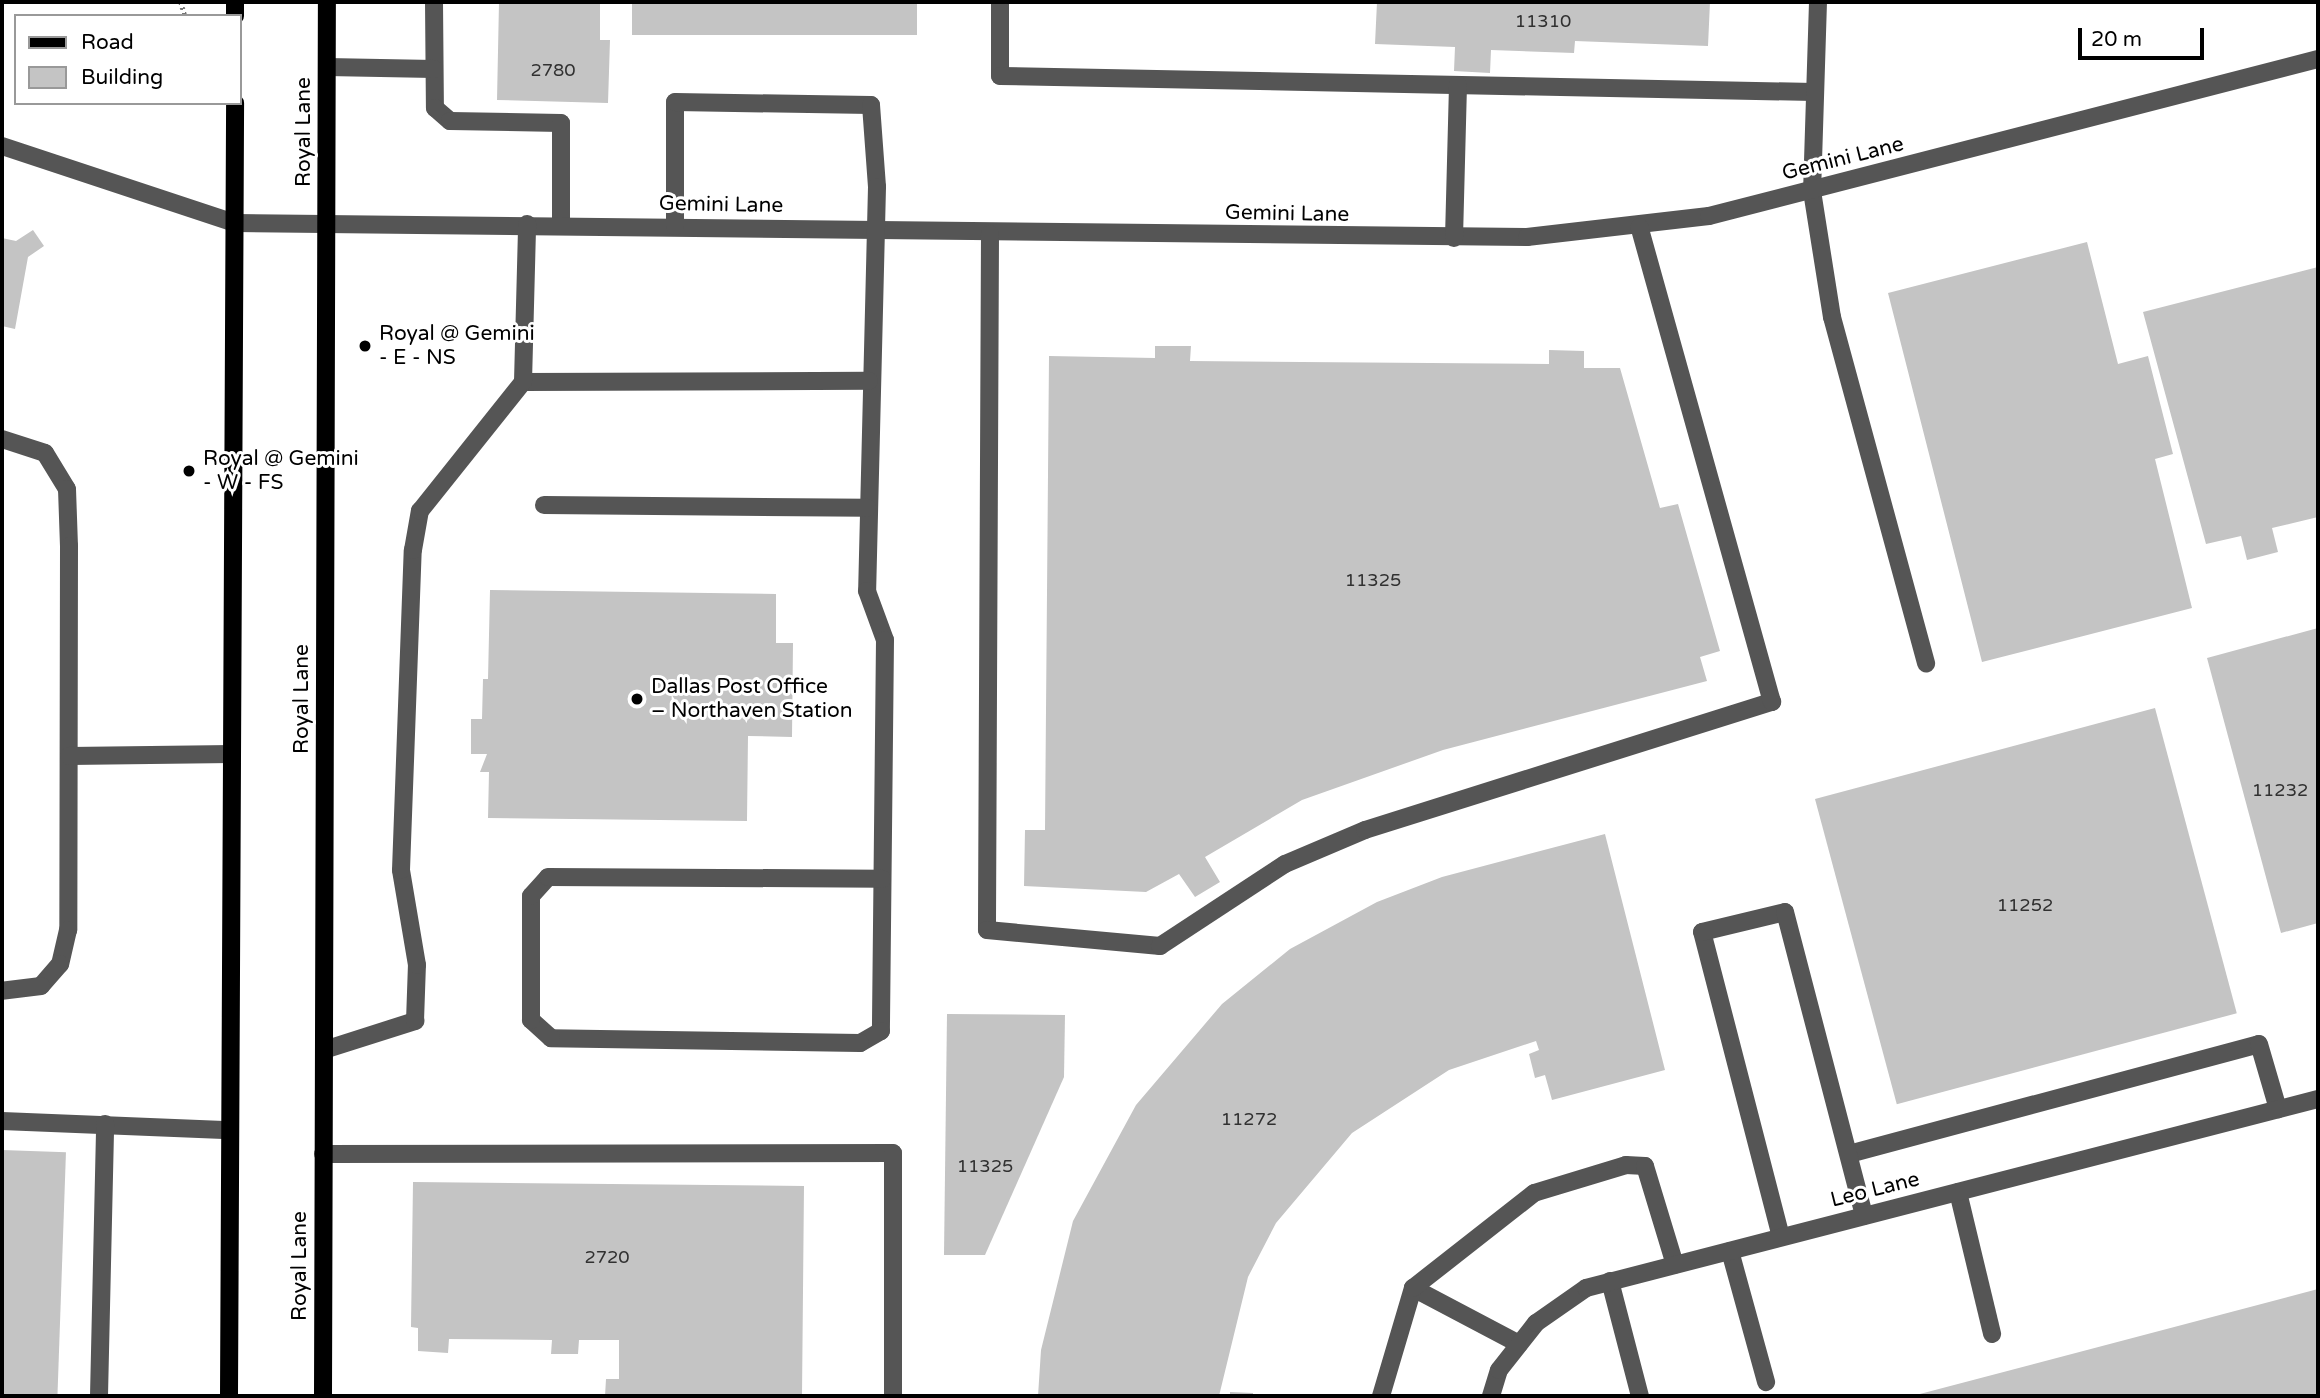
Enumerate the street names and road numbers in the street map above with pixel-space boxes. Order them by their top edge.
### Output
street label: Royal Lane [291,77,317,187]
street label: Gemini Lane [1780,132,1906,186]
street label: Gemini Lane [659,191,783,219]
street label: Gemini Lane [1225,200,1349,228]
street label: Royal Lane [289,644,315,754]
street label: Leo Lane [1828,1167,1922,1213]
street label: Royal Lane [287,1211,313,1321]

